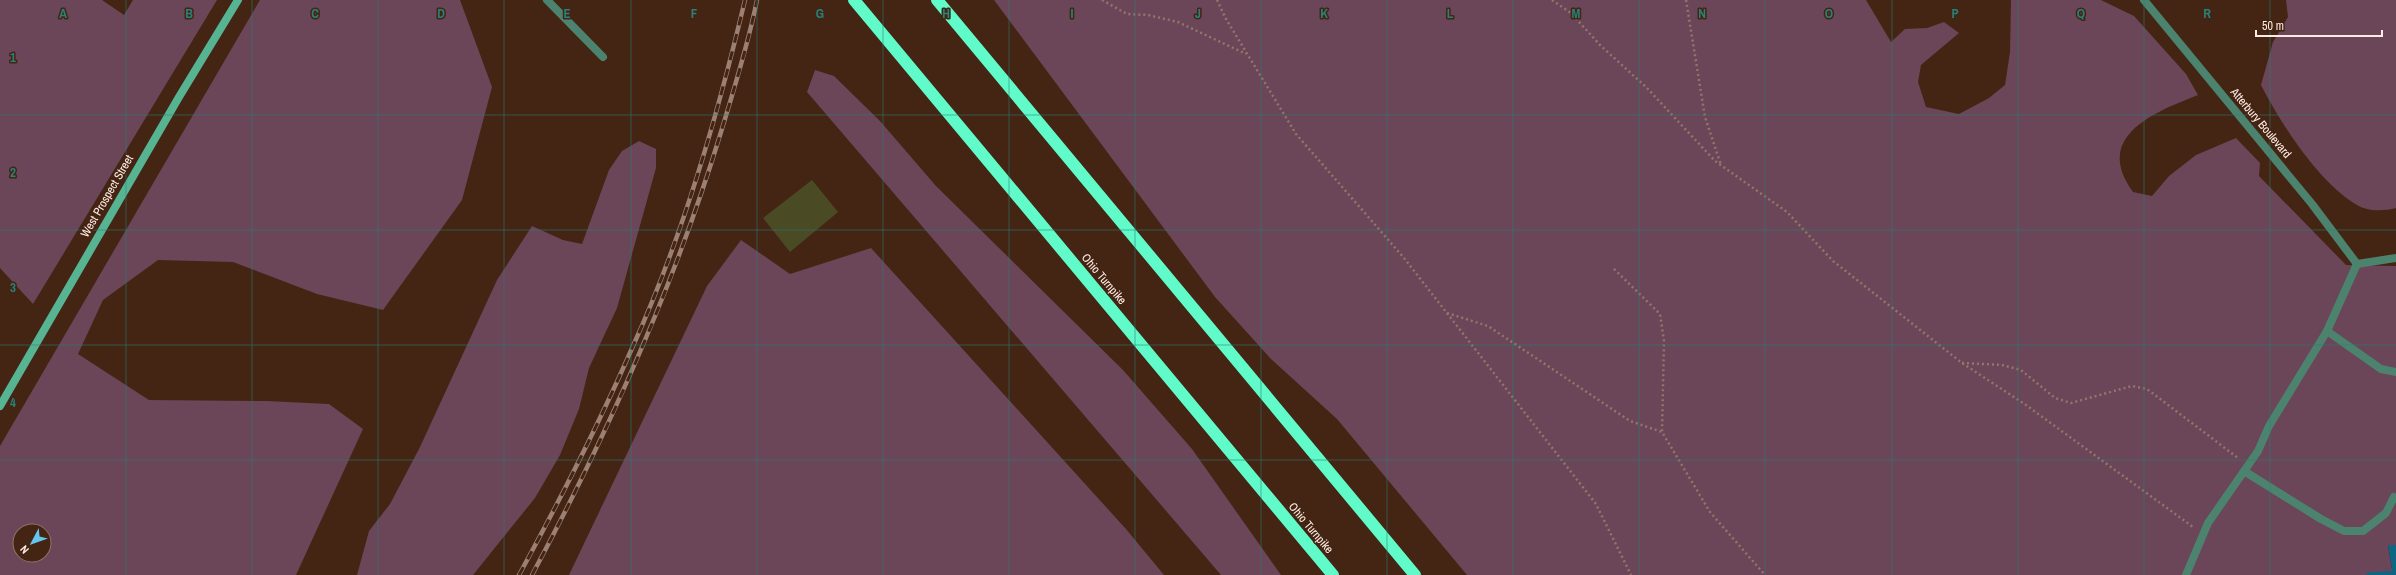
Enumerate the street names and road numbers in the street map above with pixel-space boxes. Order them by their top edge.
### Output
street label: Atterbury Boulevard [2226,84,2295,161]
street label: West Prospect Street [77,152,137,240]
street label: Ohio Turnpike [1078,250,1130,308]
street label: Ohio Turnpike [1285,499,1337,557]

